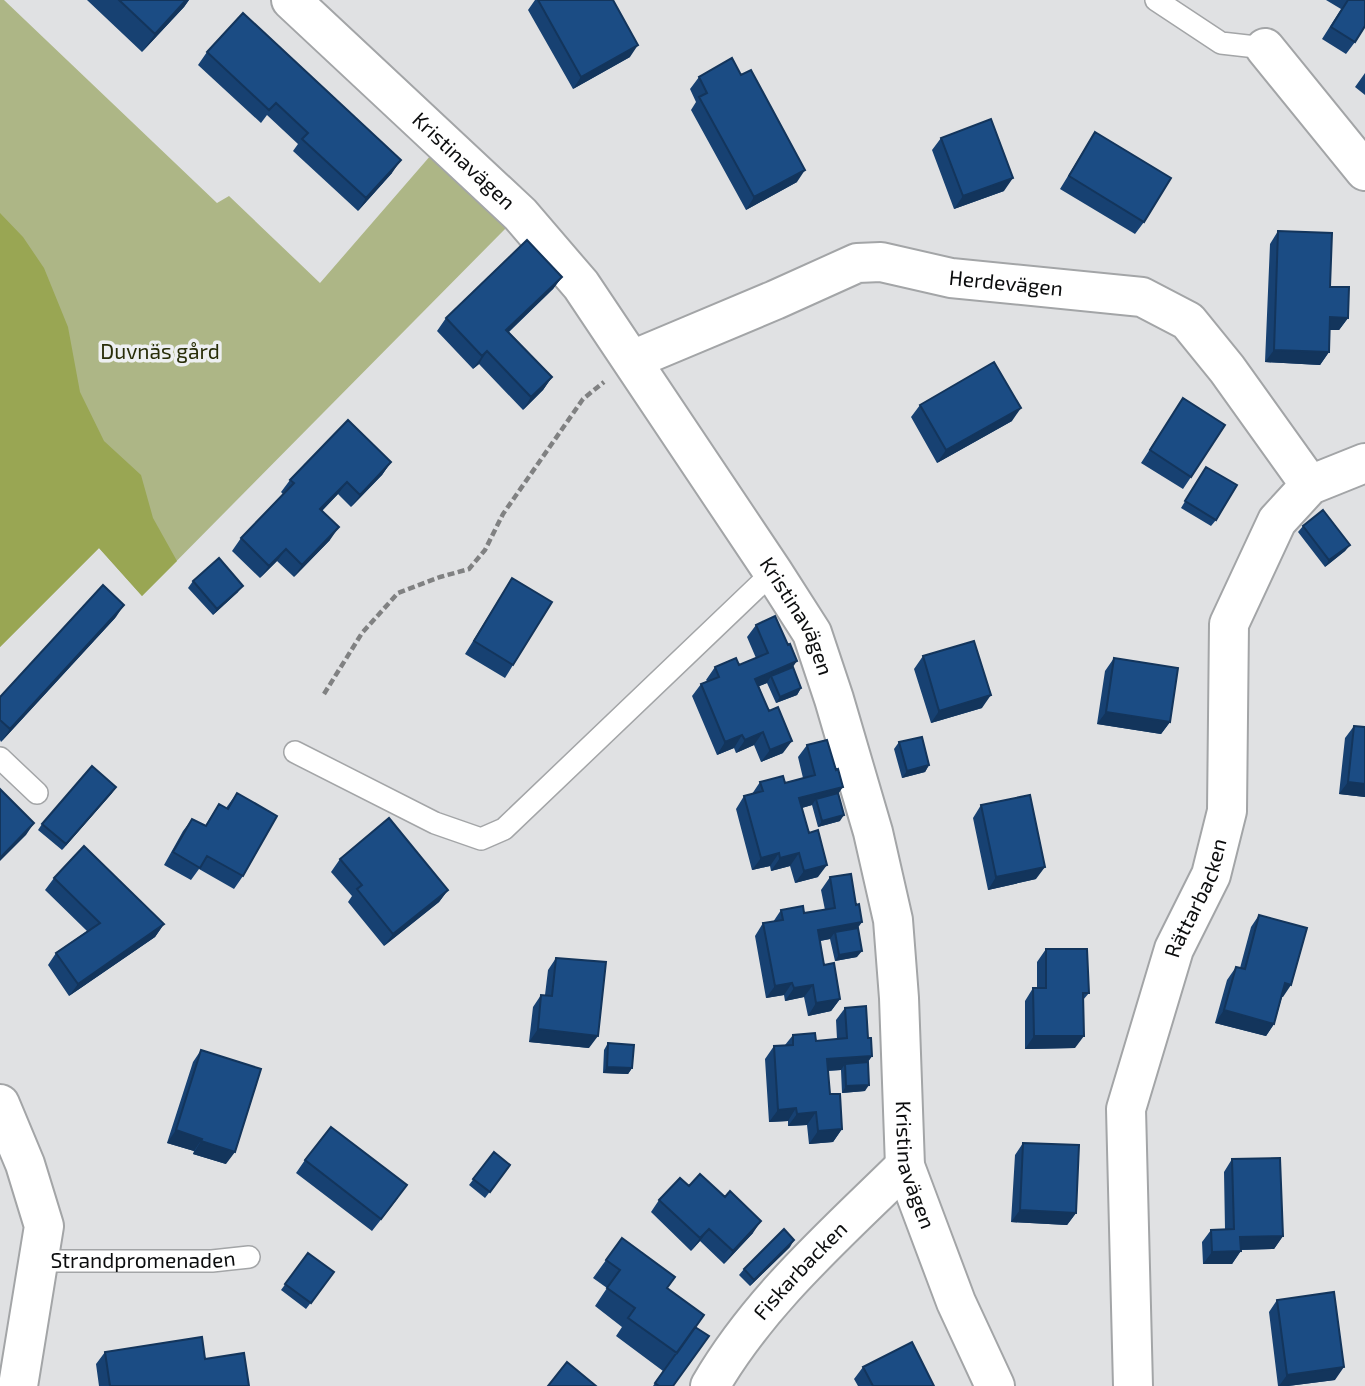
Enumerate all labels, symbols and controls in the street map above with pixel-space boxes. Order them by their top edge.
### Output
street label: Kristinavägen [408,106,521,214]
street label: Herdevägen [948,264,1064,300]
park label: Duvnäs gård [100,338,220,363]
street label: Kristinavägen [756,552,839,678]
street label: Rättarbacken [1158,836,1231,960]
street label: Kristinavägen [892,1100,941,1232]
street label: Fiskarbacken [747,1215,852,1324]
street label: Strandpromenaden [50,1245,237,1272]

